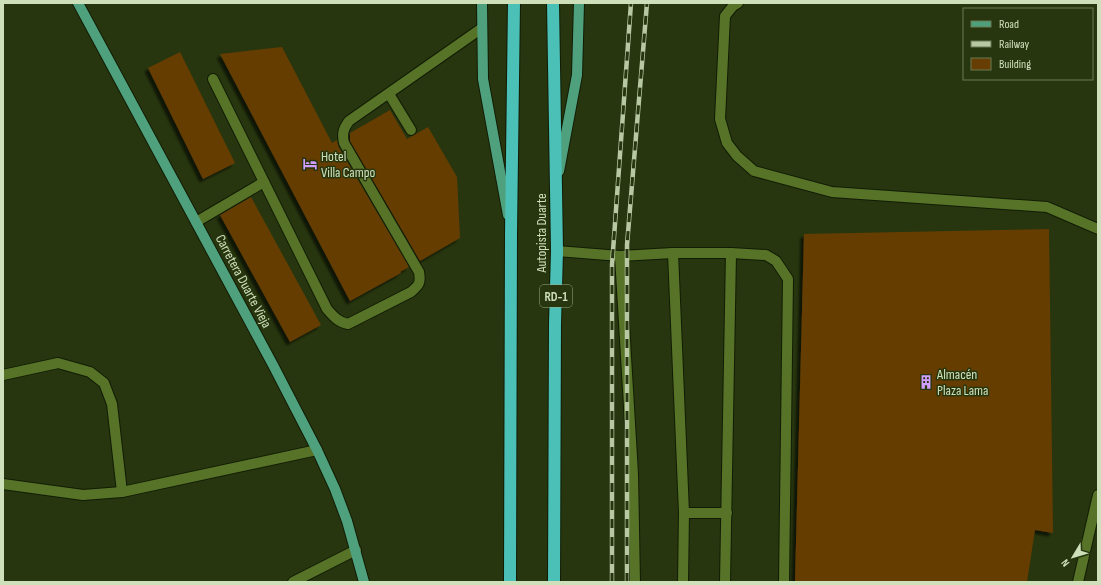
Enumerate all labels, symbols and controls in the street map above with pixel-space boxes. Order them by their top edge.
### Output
legend [963,8,1093,80]
text: Road [999,17,1019,32]
text: Railway [999,37,1030,52]
text: Building [999,57,1031,72]
place label: Hotel Villa Campo [321,148,375,181]
hotel icon: Hotel Villa Campo [302,156,318,172]
street label: Autopista Duarte [533,193,550,274]
street label: Carretera Duarte Vieja [212,232,275,331]
road number: RD-1 [540,285,572,307]
place label: Almacén Plaza Lama [936,366,989,399]
building icon: Almacén Plaza Lama [918,374,934,390]
north arrow [1053,537,1093,577]
text: N [1059,556,1072,569]

